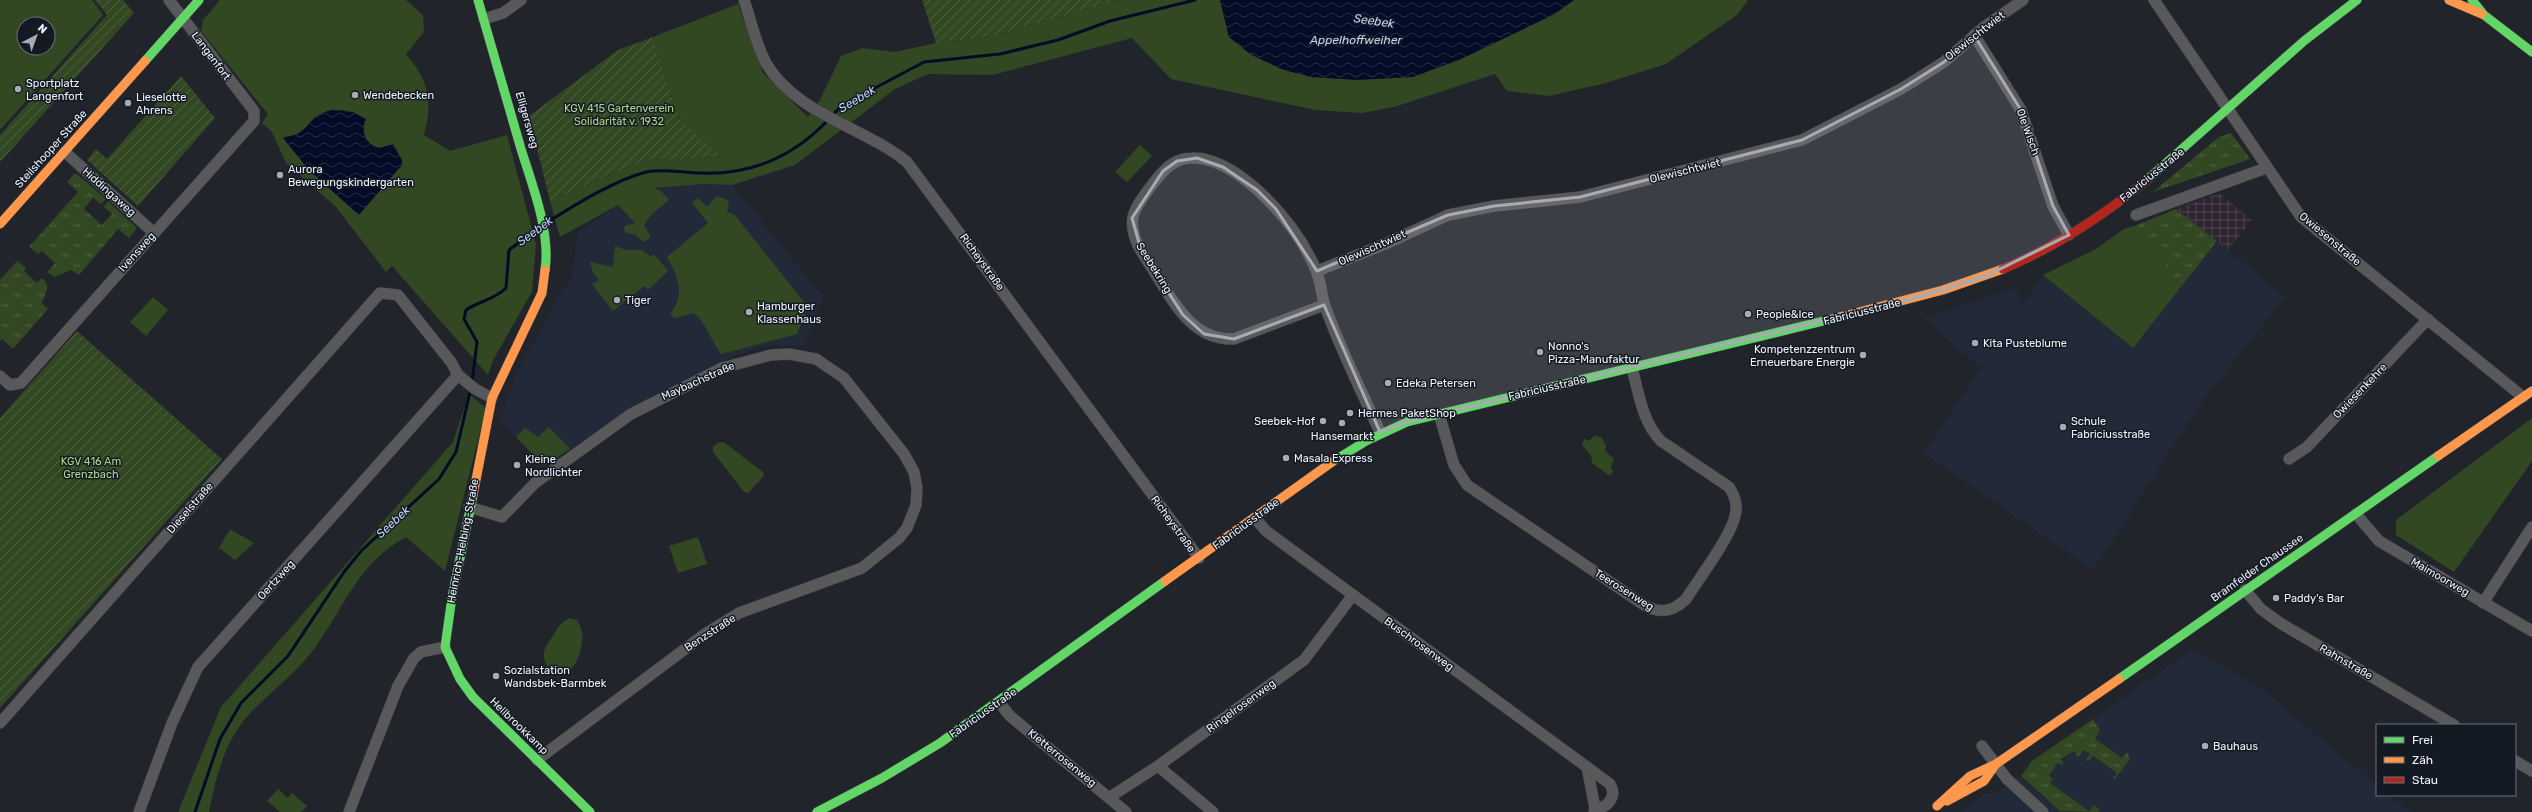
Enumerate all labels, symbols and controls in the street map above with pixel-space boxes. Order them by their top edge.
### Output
street label: Olewischtwiet [1943,8,2008,63]
water label: Seebek [1353,11,1396,31]
north arrow [16,16,56,56]
text: N [35,21,50,36]
street label: Langenfort [189,29,234,83]
water label: Appelhoffweiher [1309,33,1402,47]
place label: Sportplatz Langenfort [26,77,84,103]
water label: Seebek [836,82,879,116]
marker: Sportplatz Langenfort [13,84,23,94]
place label: Wendebecken [363,89,434,102]
marker: Wendebecken [350,90,360,100]
street label: Elligersweg [513,90,541,150]
place label: Lieselotte Ahrens [136,91,186,117]
marker: Lieselotte Ahrens [123,98,133,108]
park label: KGV 415 Gartenverein Solidarität v. 1932 [564,102,674,128]
street label: Steilshooper Straße [12,107,90,191]
street label: Ole Wisch [2014,107,2042,157]
street label: Fabriciusstraße [2117,145,2187,205]
street label: Olewischtwiet [1648,156,1722,186]
place label: Aurora Bewegungskindergarten [288,163,414,189]
street label: Hiddingaweg [80,165,138,219]
marker: Aurora Bewegungskindergarten [275,170,285,180]
street label: Owiesenstraße [2297,210,2363,268]
water label: Seebek [514,213,556,249]
street label: Olewischtwiet [1336,227,1408,269]
street label: Ivensweg [116,230,158,274]
street label: Richeystraße [957,231,1007,293]
street label: Seebekring [1133,240,1175,296]
place label: Tiger [625,294,652,307]
marker: Tiger [612,295,622,305]
street label: Fabriciusstraße [1822,296,1902,328]
place label: Hamburger Klassenhaus [757,300,822,326]
marker: Hamburger Klassenhaus [744,307,754,317]
place label: People&Ice [1756,308,1814,321]
marker: People&Ice [1743,309,1753,319]
place label: Kita Pusteblume [1983,337,2067,350]
marker: Kita Pusteblume [1970,338,1980,348]
place label: Nonno's Pizza-Manufaktur [1548,340,1640,366]
place label: Kompetenzzentrum Erneuerbare Energie [1750,343,1855,369]
marker: Nonno's Pizza-Manufaktur [1535,347,1545,357]
marker: Kompetenzzentrum Erneuerbare Energie [1858,350,1868,360]
street label: Maybachstraße [659,359,737,403]
street label: Owiesenkehre [2330,361,2390,421]
street label: Fabriciusstraße [1507,373,1587,403]
place label: Edeka Petersen [1396,377,1476,390]
marker: Edeka Petersen [1383,378,1393,388]
place label: Hermes PaketShop [1358,407,1456,420]
marker: Hermes PaketShop [1345,408,1355,418]
place label: Seebek-Hof [1254,415,1316,428]
place label: Schule Fabriciusstraße [2071,415,2150,441]
marker: Seebek-Hof [1318,416,1328,426]
marker: Hansemarkt [1337,418,1347,428]
marker: Schule Fabriciusstraße [2058,422,2068,432]
place label: Hansemarkt [1311,430,1374,443]
place label: Masala Express [1294,452,1373,465]
place label: Kleine Nordlichter [525,453,583,479]
marker: Masala Express [1281,453,1291,463]
park label: KGV 416 Am Grenzbach [61,455,121,481]
marker: Kleine Nordlichter [512,460,522,470]
street label: Heinrich-Helbing-Straße [445,478,481,604]
street label: Dieselstraße [164,480,216,536]
street label: Richeystraße [1148,493,1198,555]
street label: Fabriciusstraße [1210,495,1282,553]
water label: Seebek [373,502,413,541]
street label: Bramfelder Chaussee [2208,531,2306,605]
street label: Maimoorweg [2408,555,2472,599]
street label: Oertzweg [255,557,297,603]
street label: Teerosenweg [1592,567,1656,613]
place label: Paddy's Bar [2284,592,2345,605]
marker: Paddy's Bar [2271,593,2281,603]
street label: Benzstraße [682,612,738,654]
street label: Buschrosenweg [1382,614,1456,674]
street label: Rahnstraße [2317,642,2375,682]
place label: Sozialstation Wandsbek-Barmbek [504,664,607,690]
marker: Sozialstation Wandsbek-Barmbek [491,671,501,681]
street label: Ringelrosenweg [1204,677,1278,735]
street label: Fabriciusstraße [947,685,1019,741]
street label: Hellbrookkamp [487,695,551,757]
legend [2376,724,2516,796]
street label: Kletterrosenweg [1025,726,1099,790]
text: Frei [2412,733,2433,747]
place label: Bauhaus [2213,740,2258,753]
marker: Bauhaus [2200,741,2210,751]
text: Zäh [2412,753,2433,767]
text: Stau [2412,773,2438,787]

